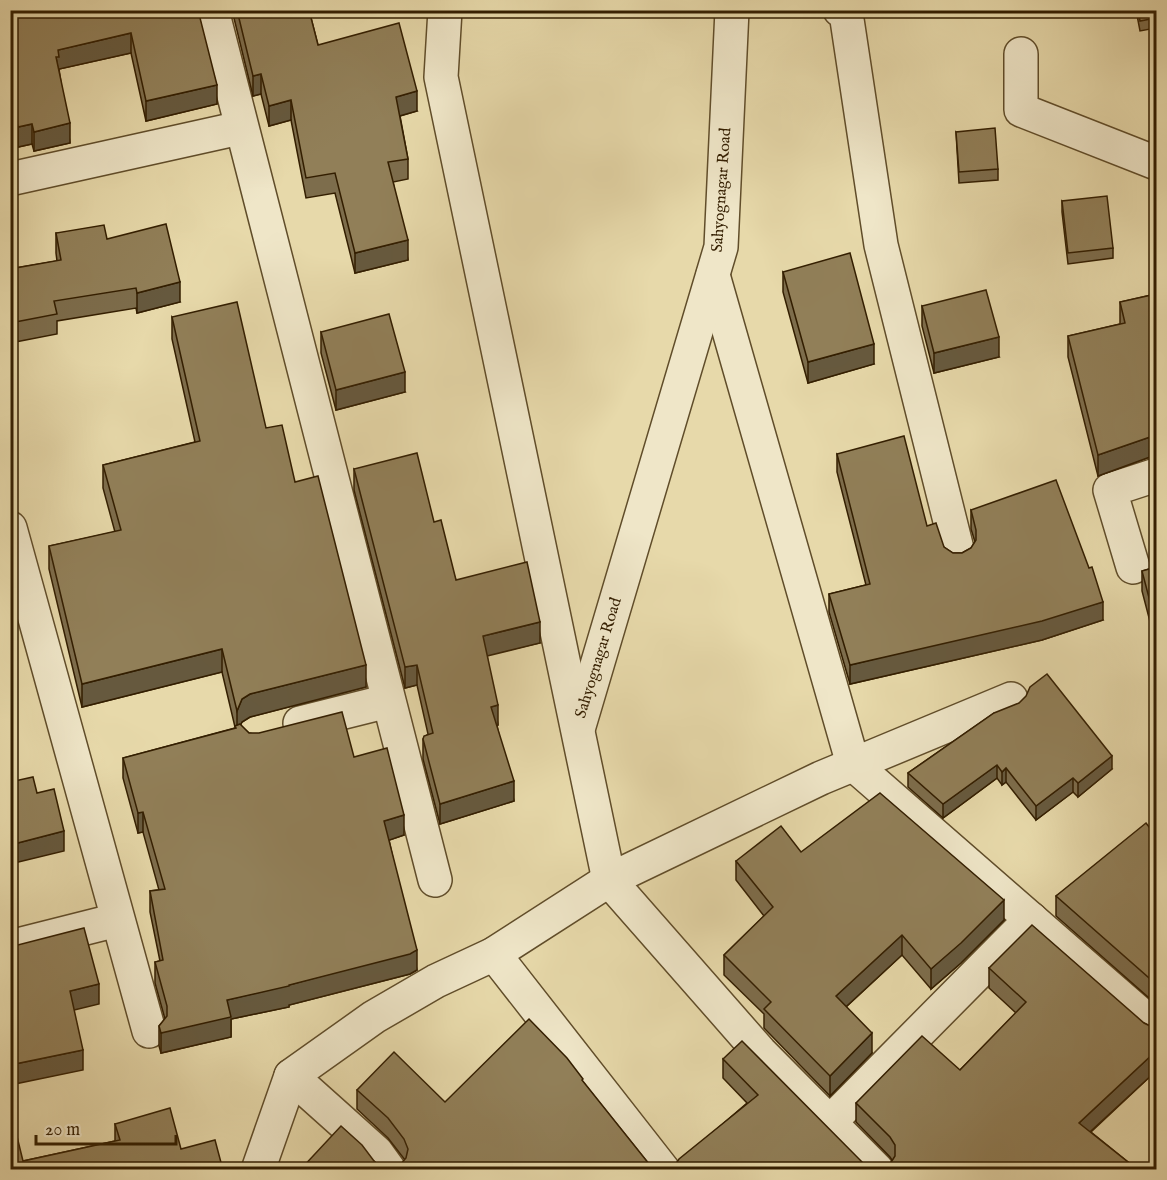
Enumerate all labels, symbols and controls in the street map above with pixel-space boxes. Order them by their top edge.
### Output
street label: Sahyognagar Road [708,127,736,253]
street label: Sahyognagar Road [571,595,627,721]
scale bar [36,1108,176,1146]
text: 20 m [45,1119,80,1142]

